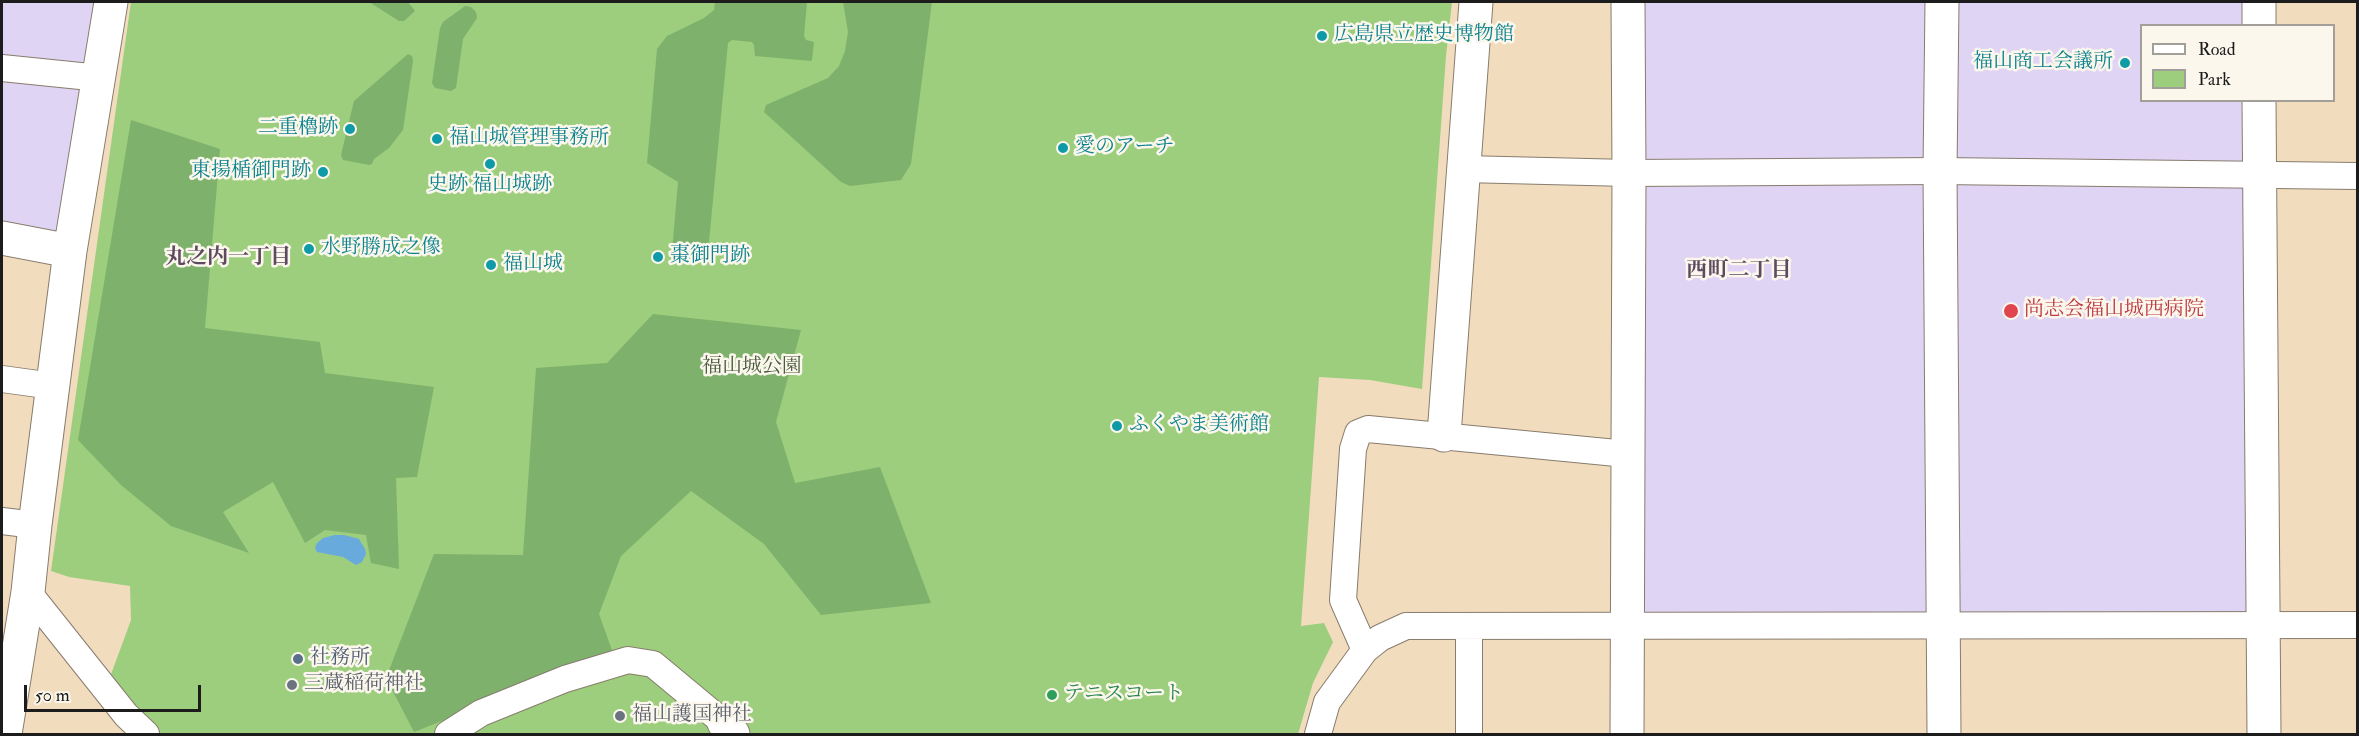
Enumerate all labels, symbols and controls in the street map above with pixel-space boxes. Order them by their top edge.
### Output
place label: 広島県立歴史博物館 [1334,24,1514,48]
legend [2140,24,2335,102]
marker: 広島県立歴史博物館 [1315,29,1329,43]
text: Road [2198,38,2236,61]
place label: 福山商工会議所 [1973,51,2113,75]
marker: 福山商工会議所 [2118,56,2132,70]
text: Park [2198,68,2231,91]
place label: 二重櫓跡 [258,117,338,141]
marker: 二重櫓跡 [343,122,357,136]
place label: 福山城管理事務所 [449,127,609,151]
marker: 福山城管理事務所 [430,132,444,146]
place label: 愛のアーチ [1075,136,1174,160]
marker: 愛のアーチ [1056,141,1070,155]
marker: 史跡 福山城跡 [483,157,497,171]
place label: 東揚楯御門跡 [191,160,311,184]
marker: 東揚楯御門跡 [316,165,330,179]
place label: 史跡 福山城跡 [428,174,552,198]
place label: 水野勝成之像 [321,237,441,261]
marker: 水野勝成之像 [302,242,316,256]
district label: 丸之内一丁目 [165,245,291,271]
place label: 棗御門跡 [670,245,750,269]
marker: 棗御門跡 [651,250,665,264]
place label: 福山城 [503,253,563,277]
marker: 福山城 [484,258,498,272]
district label: 西町二丁目 [1687,258,1791,284]
place label: 尚志会福山城西病院 [2024,299,2204,323]
marker: 尚志会福山城西病院 [2002,302,2020,320]
park label: 福山城公園 [702,356,802,380]
place label: ふくやま美術館 [1129,414,1269,438]
marker: ふくやま美術館 [1110,419,1124,433]
place label: 社務所 [310,647,370,671]
marker: 社務所 [291,652,305,666]
scale bar [27,673,204,711]
place label: 三蔵稲荷神社 [304,673,424,697]
marker: 三蔵稲荷神社 [285,678,299,692]
place label: テニスコート [1064,683,1184,707]
text: 50 m [35,684,70,707]
marker: テニスコート [1045,688,1059,702]
place label: 福山護国神社 [632,704,752,728]
marker: 福山護国神社 [613,709,627,723]

